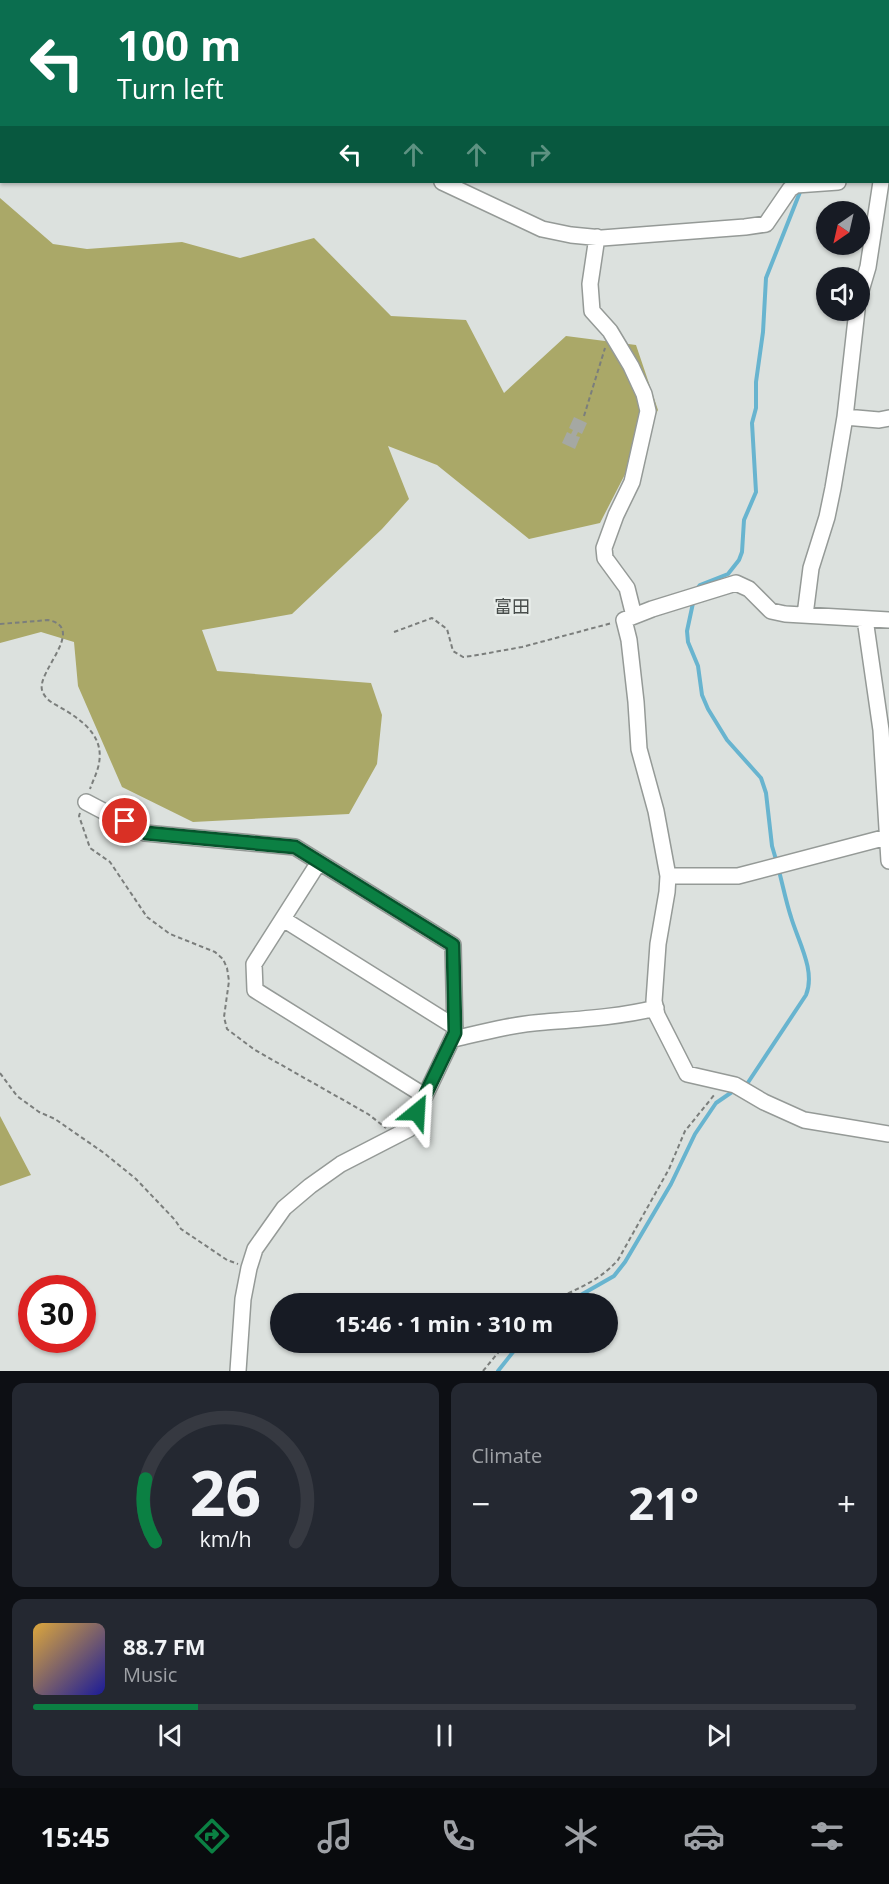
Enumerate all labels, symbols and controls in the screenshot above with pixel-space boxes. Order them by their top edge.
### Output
text: 100 m [117,16,241,73]
icon: left [18,24,96,102]
text: Turn left [117,70,224,107]
icon: left [334,138,367,171]
icon: ahead [397,138,430,171]
icon: ahead [460,138,493,171]
icon: right [523,138,556,171]
north arrow [816,201,870,255]
map controls [816,201,870,321]
button: sound [816,267,870,321]
district label: 富田 [494,594,530,618]
pin [99,795,150,846]
icon: arrive [108,804,141,837]
position arrow [385,1080,449,1144]
speed limit sign: 30 [18,1275,96,1353]
text: 15:46 · 1 min · 310 m [335,1308,553,1338]
text: Climate [472,1442,542,1469]
text: 26 [190,1449,261,1534]
text: 21° [628,1472,699,1533]
text: − [472,1481,490,1526]
text: + [837,1481,856,1526]
text: km/h [199,1524,251,1553]
text: 88.7 FM [123,1631,206,1661]
text: Music [123,1661,177,1688]
icon: previous [154,1719,187,1752]
icon: pause [428,1719,461,1752]
icon: next [702,1719,735,1752]
icon: directions [191,1815,233,1857]
icon: music [314,1815,356,1857]
icon: phone [437,1815,479,1857]
icon: climate [560,1815,602,1857]
icon: car [683,1815,725,1857]
icon: filters [806,1815,848,1857]
text: 15:45 [41,1818,110,1855]

